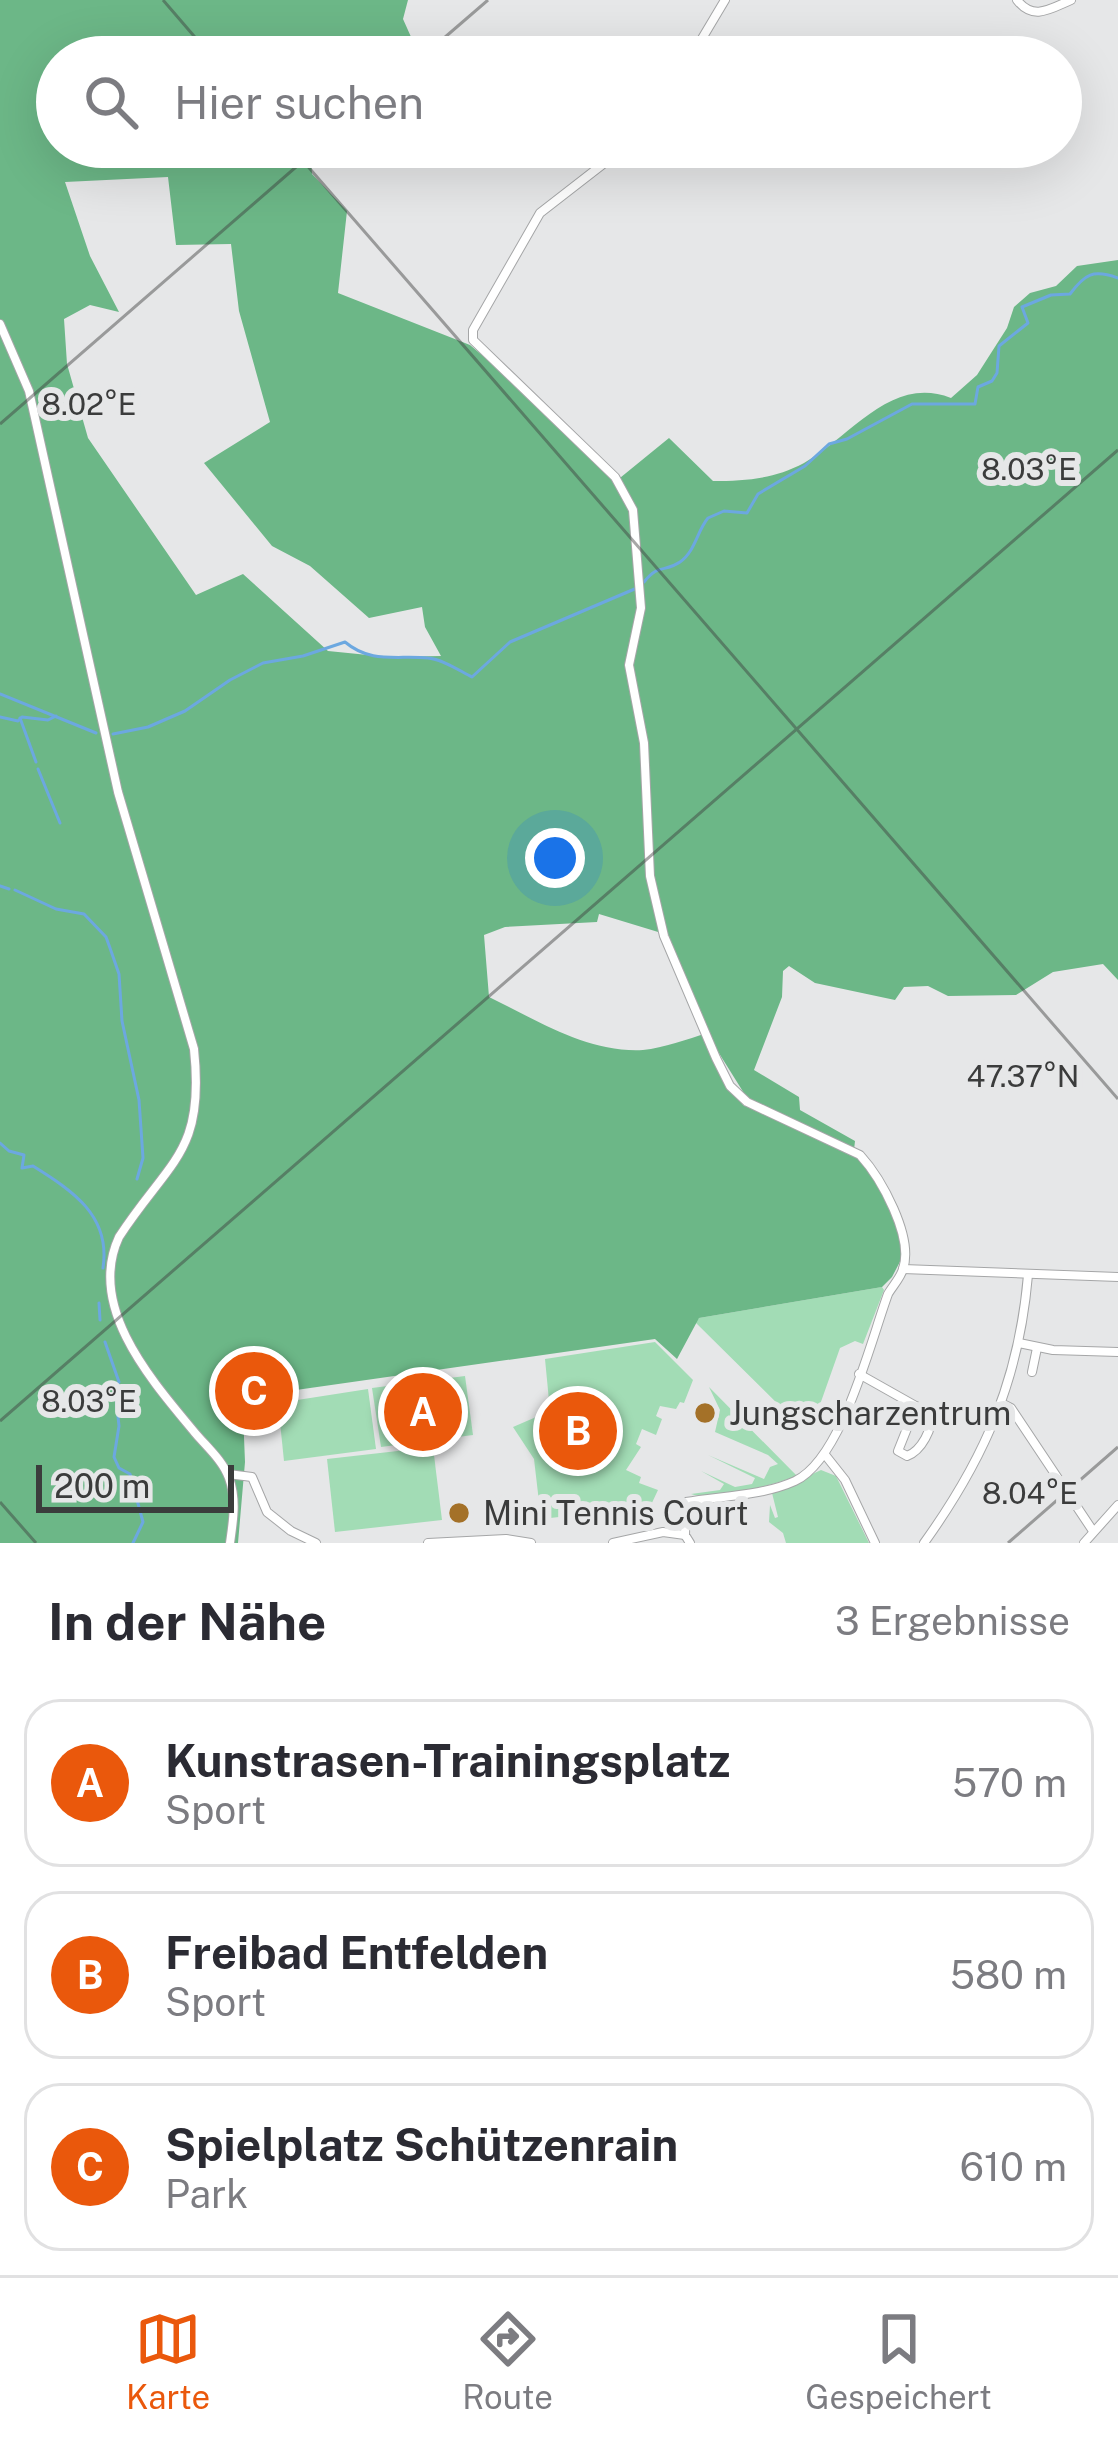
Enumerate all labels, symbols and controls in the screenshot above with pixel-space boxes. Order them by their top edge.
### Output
search box [36,36,1082,168]
icon: search [78,69,144,135]
text: Hier suchen [174,76,424,129]
text: 8.02°E [42,386,136,422]
text: 8.03°E [981,451,1077,487]
your location [525,828,585,888]
text: 47.37°N [967,1058,1079,1094]
pin: C [215,1346,293,1436]
pin: A [384,1367,462,1457]
text: 8.03°E [41,1383,137,1419]
pin: B [539,1386,617,1476]
place label: Jungscharzentrum [729,1394,1011,1432]
marker: Jungscharzentrum [692,1400,718,1426]
scale bar [36,1459,234,1512]
text: 200 m [54,1467,150,1505]
text: 8.04°E [982,1475,1078,1511]
place label: Mini Tennis Court [483,1494,749,1532]
marker: Mini Tennis Court [446,1500,472,1526]
text: In der Nähe [48,1592,326,1651]
text: 3 Ergebnisse [835,1598,1070,1644]
text: Kunstrasen-Trainingsplatz [165,1734,730,1787]
text: A [76,1760,104,1806]
text: 570 m [952,1760,1067,1806]
text: Sport [165,1787,266,1833]
text: Freibad Entfelden [165,1926,548,1979]
text: B [77,1952,103,1998]
text: 580 m [950,1952,1067,1998]
text: Sport [165,1979,266,2025]
text: Spielplatz Schützenrain [165,2118,678,2171]
text: C [76,2144,104,2190]
text: 610 m [960,2144,1067,2190]
text: Park [165,2171,248,2217]
tab: Karte [126,2306,210,2416]
tab: Route [462,2306,553,2416]
tab: Gespeichert [805,2306,992,2416]

